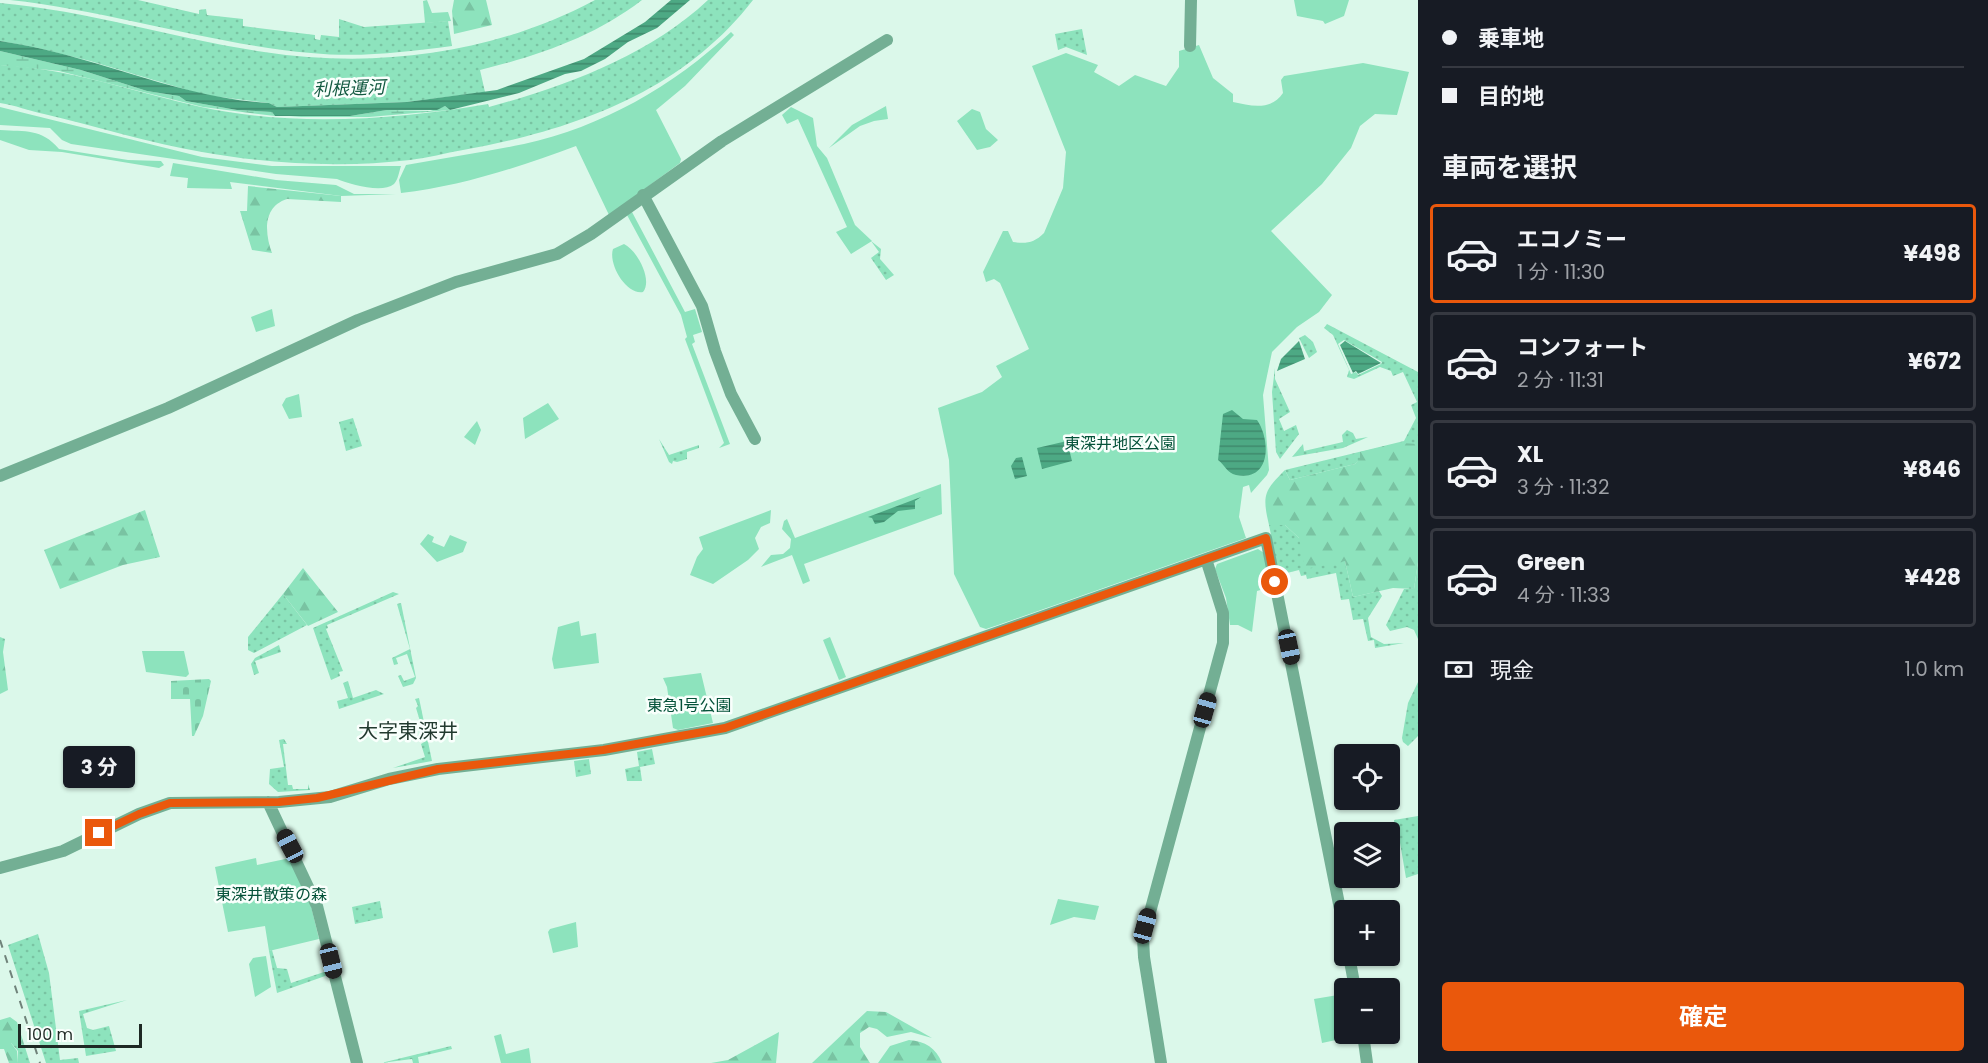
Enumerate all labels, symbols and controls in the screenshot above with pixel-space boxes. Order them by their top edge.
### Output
text: 乗車地 [1478,23,1544,54]
water label: 利根運河 [313,74,388,102]
text: 目的地 [1478,81,1544,112]
text: 車両を選択 [1442,149,1577,186]
text: エコノミー [1517,224,1627,255]
icon: car [1445,227,1499,281]
text: ¥498 [1904,238,1961,269]
text: 1 分 · 11:30 [1517,258,1605,286]
text: コンフォート [1517,332,1648,363]
icon: car [1445,335,1499,389]
text: ¥672 [1908,346,1961,377]
text: 2 分 · 11:31 [1517,366,1604,394]
park label: 東深井地区公園 [1064,432,1176,455]
text: XL [1517,439,1543,470]
icon: car [1445,443,1499,497]
text: ¥846 [1903,454,1961,485]
text: 3 分 · 11:32 [1517,473,1609,501]
text: Green [1517,547,1585,578]
icon: car [1445,551,1499,605]
text: ¥428 [1905,562,1961,593]
route start [1261,568,1288,595]
text: 4 分 · 11:33 [1517,581,1610,609]
car [1276,628,1302,666]
icon: cash [1442,653,1475,686]
text: 現金 [1490,655,1534,686]
text: 1.0 km [1905,655,1964,683]
car [1191,690,1219,730]
park label: 東急1号公園 [646,694,732,717]
district label: 大字東深井 [358,717,458,745]
map controls [1334,744,1400,1044]
button: locate [1334,744,1400,810]
callout: 3 分 [63,746,135,788]
text: 3 分 [81,753,117,781]
route end [85,819,112,846]
button: layers [1334,822,1400,888]
car [274,826,306,866]
park label: 東深井散策の森 [215,883,327,906]
button: + [1334,900,1400,966]
car [1132,906,1158,946]
car [318,941,344,981]
button: − [1334,978,1400,1044]
button: 確定 [1442,982,1964,1051]
scale bar [18,1021,142,1048]
text: 100 m [27,1023,73,1046]

